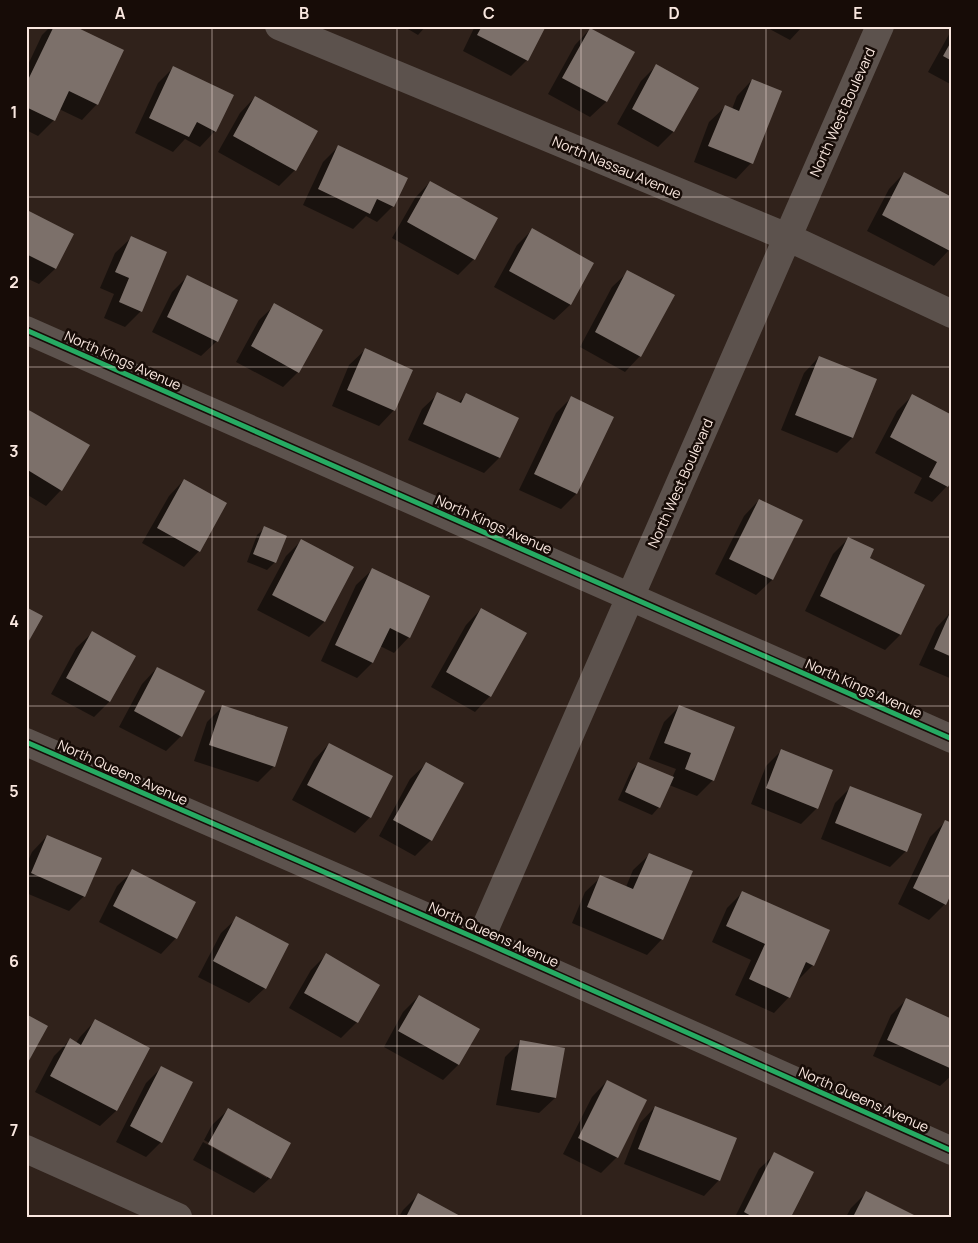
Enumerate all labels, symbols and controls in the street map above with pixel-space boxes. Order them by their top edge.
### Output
text: A [115,2,126,24]
text: B [299,2,309,24]
text: C [483,2,495,24]
text: D [668,2,680,24]
text: E [853,2,863,24]
street label: North West Boulevard [805,44,879,180]
text: 1 [10,101,18,123]
street label: North Nassau Avenue [550,131,684,203]
text: 2 [9,271,19,293]
street label: North Kings Avenue [62,326,184,394]
street label: North West Boulevard [643,415,717,551]
text: 3 [9,440,19,462]
street label: North Kings Avenue [433,490,555,558]
text: 4 [9,610,19,632]
street label: North Kings Avenue [803,654,925,722]
street label: North Queens Avenue [55,735,191,809]
text: 5 [9,780,19,802]
street label: North Queens Avenue [426,897,562,971]
text: 6 [9,950,19,972]
street label: North Queens Avenue [796,1062,932,1136]
text: 7 [10,1119,18,1141]

